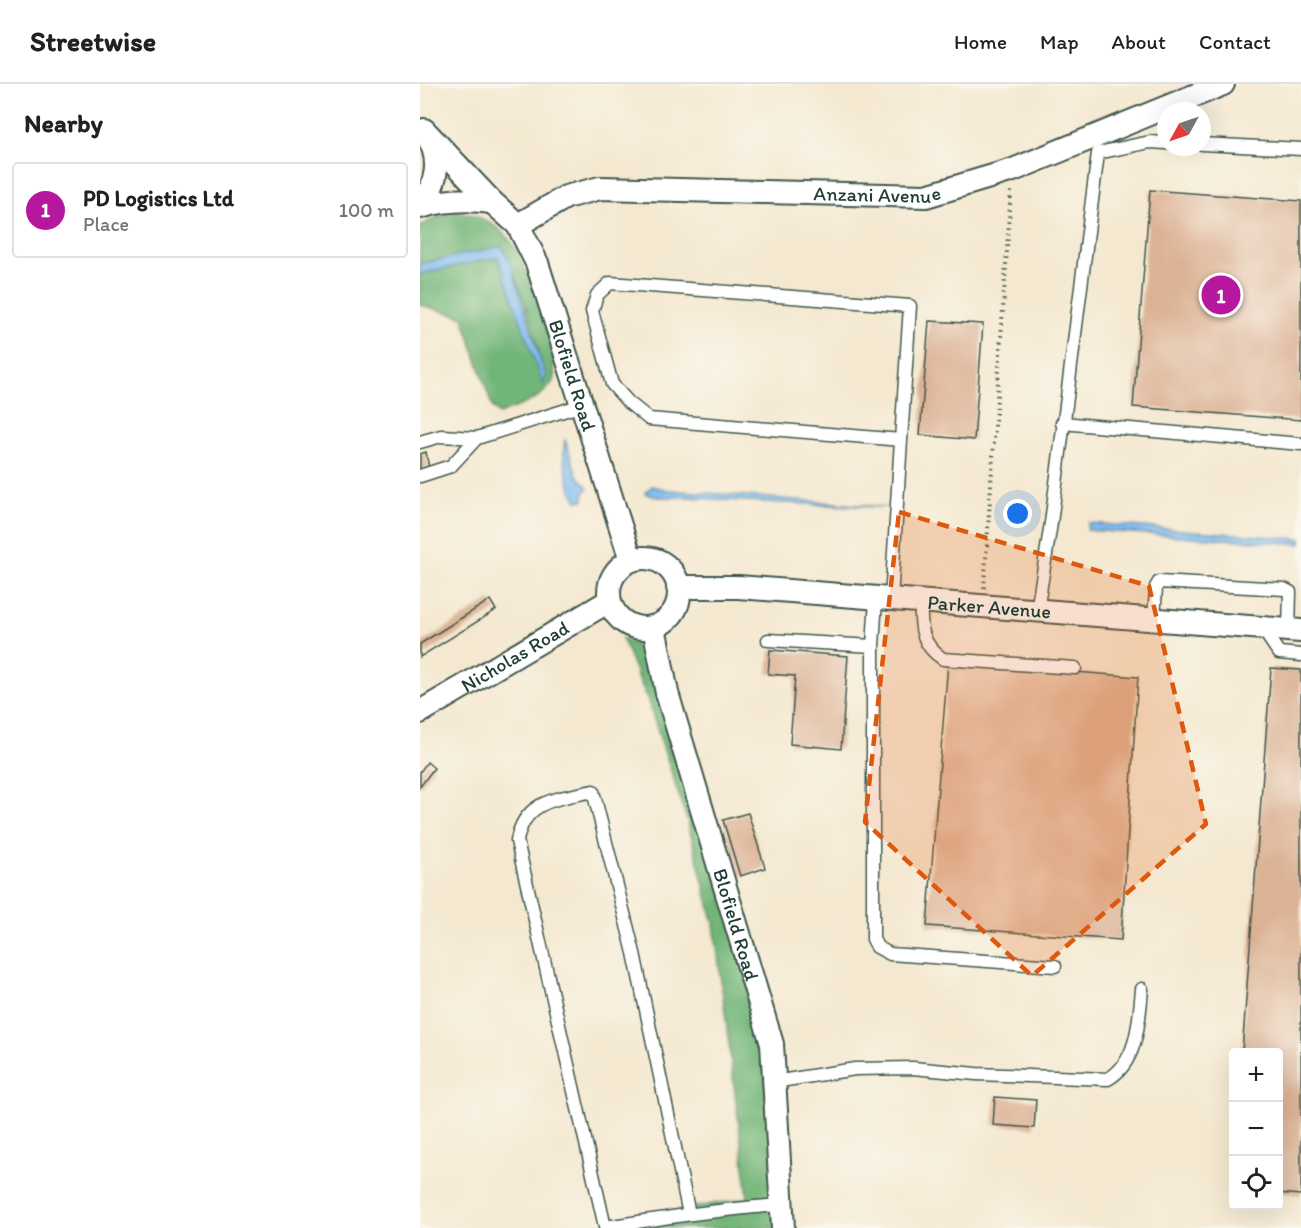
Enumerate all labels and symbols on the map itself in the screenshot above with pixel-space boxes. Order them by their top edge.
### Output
north arrow [1157,102,1211,156]
street label: Anzani Avenue [813,180,944,208]
pin: 1 [1202,272,1240,318]
street label: Blofield Road [544,316,601,434]
your location [1003,499,1032,528]
street label: Parker Avenue [926,590,1052,623]
street label: Nicholas Road [457,615,573,697]
street label: Blofield Road [708,866,764,984]

